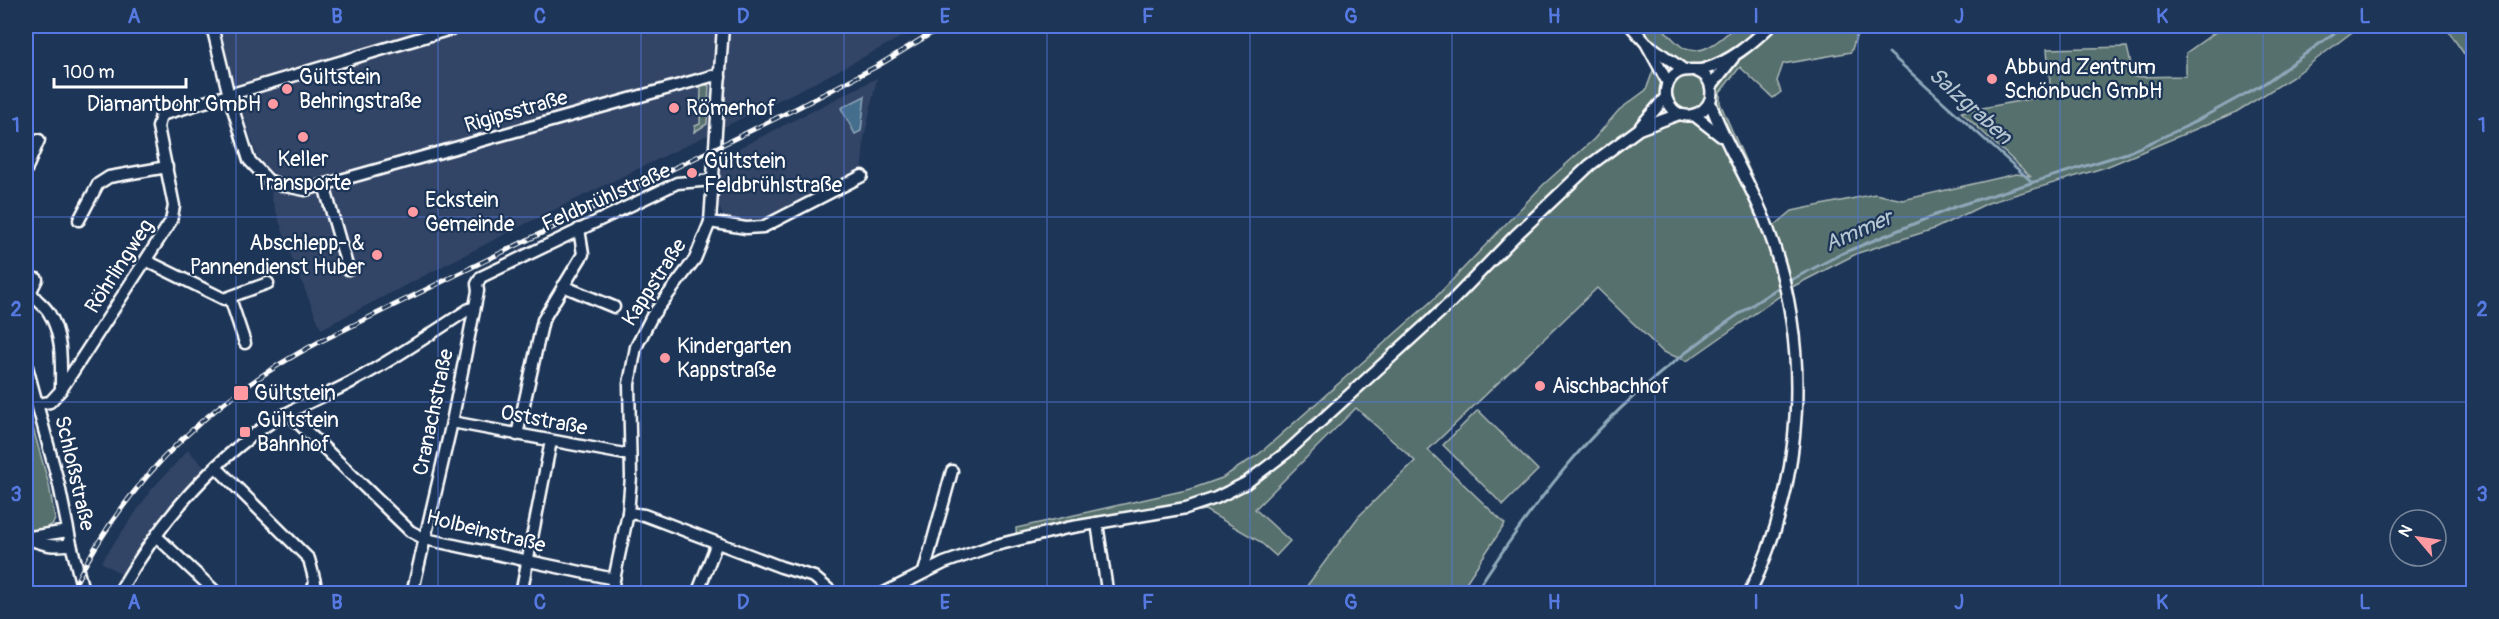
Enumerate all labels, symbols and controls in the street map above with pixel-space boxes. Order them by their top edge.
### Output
text: A [128,4,141,29]
text: B [331,4,343,29]
text: C [534,4,546,29]
text: D [737,4,750,29]
text: E [940,4,951,29]
text: F [1142,4,1154,29]
text: G [1344,4,1358,29]
text: H [1548,4,1561,29]
text: I [1753,4,1759,29]
text: J [1954,4,1964,29]
text: K [2156,4,2168,29]
text: L [2359,4,2371,29]
scale bar [54,51,186,89]
place label: Abbund Zentrum Schönbuch GmbH [2004,54,2162,105]
text: 100 m [63,61,115,84]
water label: Salzgraben [1923,61,2019,151]
place label: Gültstein Behringstraße [299,64,422,115]
marker: Abbund Zentrum Schönbuch GmbH [1985,72,1999,86]
marker: Gültstein Behringstraße [280,82,294,96]
street label: Rigipsstraße [461,84,572,139]
place label: Diamantbohr GmbH [87,91,261,118]
place label: Römerhof [686,95,776,122]
marker: Diamantbohr GmbH [266,97,280,111]
marker: Römerhof [667,101,681,115]
text: 1 [12,113,20,138]
text: 1 [2478,113,2486,138]
marker: Keller Transporte [296,130,310,144]
place label: Keller Transporte [255,146,352,197]
place label: Gültstein Feldbrühlstraße [704,148,843,199]
street label: Feldbrühlstraße [538,157,675,238]
marker: Gültstein Feldbrühlstraße [685,166,699,180]
place label: Eckstein Gemeinde [425,187,515,238]
water label: Ammer [1820,202,1900,258]
marker: Eckstein Gemeinde [406,205,420,219]
street label: Röhrlingweg [79,214,160,319]
place label: Abschlepp- & Pannendienst Huber [190,230,365,281]
street label: Kappstraße [616,233,693,331]
marker: Abschlepp- & Pannendienst Huber [370,248,384,262]
text: 2 [10,297,22,322]
text: 2 [2476,297,2488,322]
place label: Kindergarten Kappstraße [677,333,792,384]
street label: Cranachstraße [407,346,460,478]
marker: Kindergarten Kappstraße [658,351,672,365]
place label: Aischbachhof [1552,373,1670,400]
marker: Aischbachhof [1533,379,1547,393]
place label: Gültstein [254,380,336,407]
marker: Gültstein [232,384,250,402]
street label: Oststraße [498,399,590,442]
place label: Gültstein Bahnhof [257,407,339,458]
street label: Schloßstraße [48,413,101,534]
marker: Gültstein Bahnhof [238,425,252,439]
text: 3 [10,482,22,507]
text: 3 [2476,482,2488,507]
street label: Holbeinstraße [423,504,549,560]
north arrow [2388,508,2448,568]
text: N [2394,521,2417,541]
text: A [128,590,141,615]
text: B [331,590,343,615]
text: C [534,590,546,615]
text: D [737,590,750,615]
text: E [940,590,951,615]
text: F [1142,590,1154,615]
text: G [1344,590,1358,615]
text: H [1548,590,1561,615]
text: I [1753,590,1759,615]
text: J [1954,590,1964,615]
text: K [2156,590,2168,615]
text: L [2359,590,2371,615]

